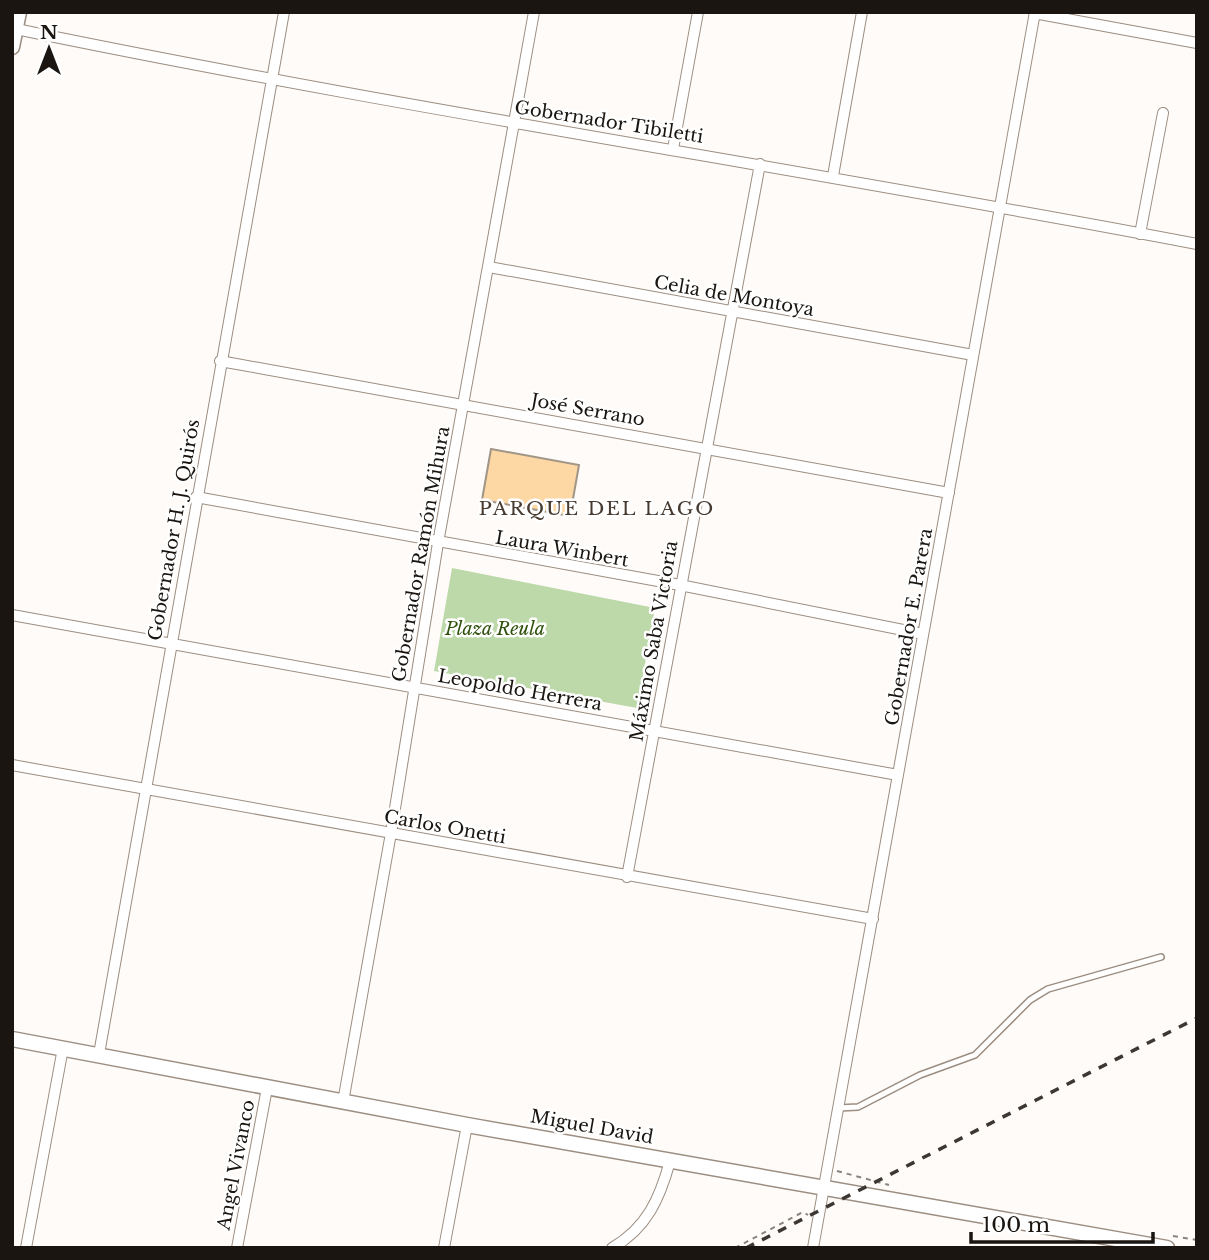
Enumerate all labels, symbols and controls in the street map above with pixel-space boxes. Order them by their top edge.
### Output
north arrow [14,14,84,84]
text: N [40,21,58,44]
street label: Gobernador Tibiletti [513,96,705,148]
street label: Celia de Montoya [652,271,816,321]
street label: José Serrano [527,389,647,431]
street label: Gobernador H. J. Quirós [144,418,204,642]
street label: Gobernador Ramón Mihura [388,424,454,684]
district label: PARQUE DEL LAGO [479,497,715,520]
street label: Laura Winbert [494,526,631,572]
street label: Gobernador E. Parera [881,527,937,727]
street label: Máximo Saba Victoria [625,539,683,743]
park label: Plaza Reula [444,618,545,640]
street label: Leopoldo Herrera [436,665,604,715]
street label: Carlos Onetti [382,805,508,849]
street label: Angel Vivanco [212,1098,259,1233]
street label: Miguel David [529,1105,655,1149]
scale bar [971,1200,1153,1244]
text: 100 m [982,1212,1050,1238]

